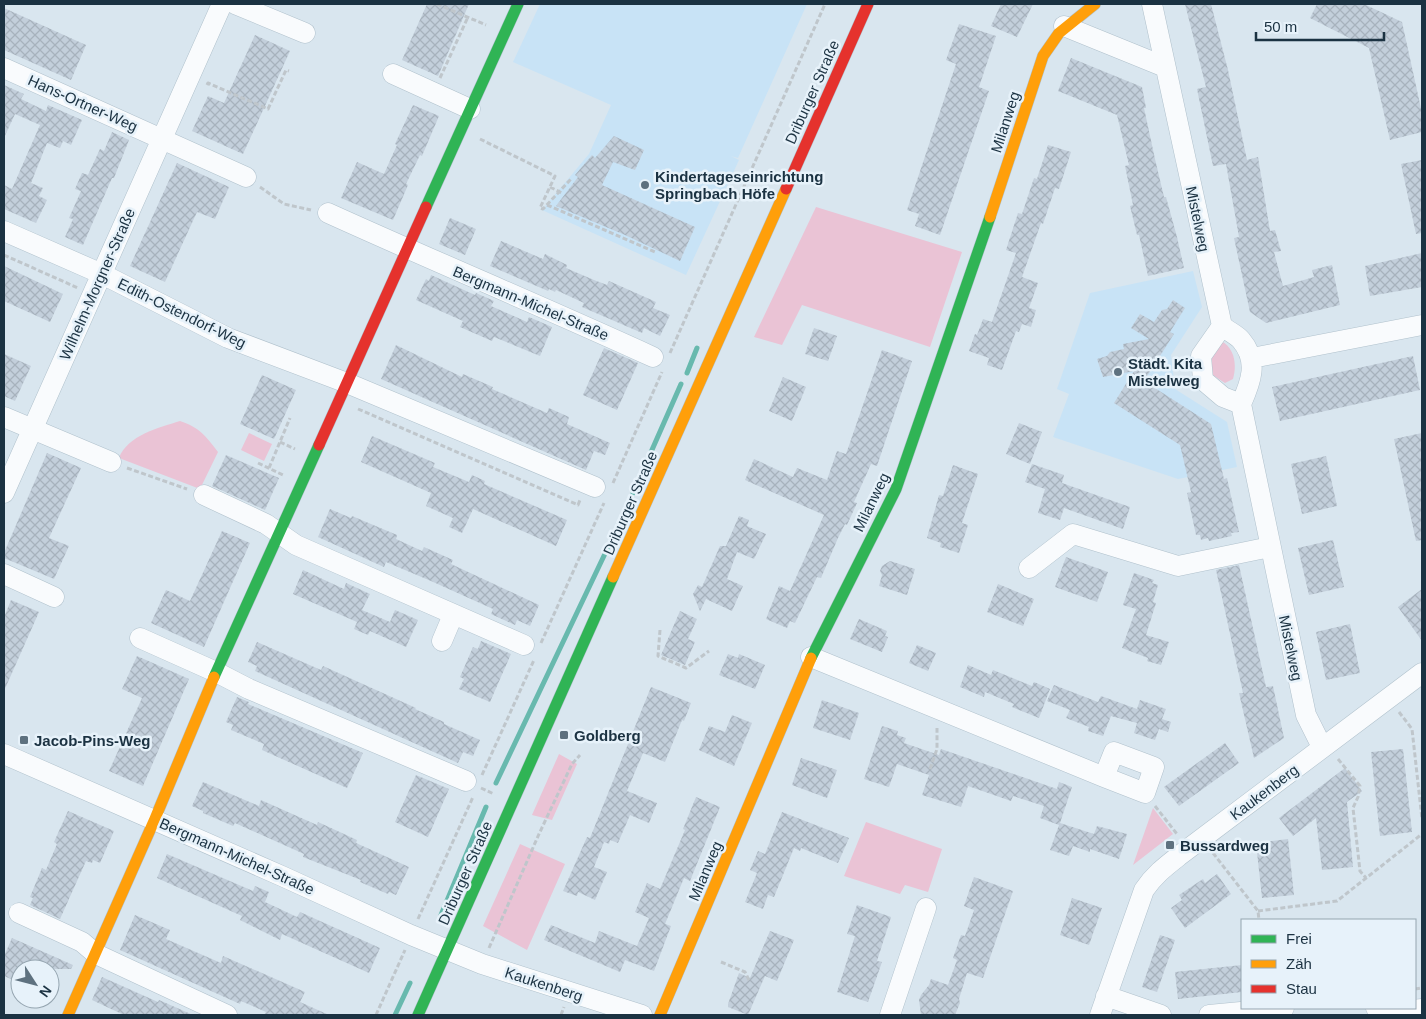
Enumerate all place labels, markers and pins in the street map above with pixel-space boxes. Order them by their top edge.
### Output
place label: Kindertageseinrichtung Springbach Höfe [655,168,823,202]
marker: Kindertageseinrichtung Springbach Höfe [639,179,651,191]
place label: Städt. Kita Mistelweg [1128,355,1203,389]
marker: Städt. Kita Mistelweg [1112,366,1124,378]
place label: Goldberg [574,727,641,744]
marker: Goldberg [558,729,570,741]
place label: Jacob-Pins-Weg [34,732,150,749]
marker: Jacob-Pins-Weg [18,734,30,746]
place label: Bussardweg [1180,837,1269,854]
marker: Bussardweg [1164,839,1176,851]

